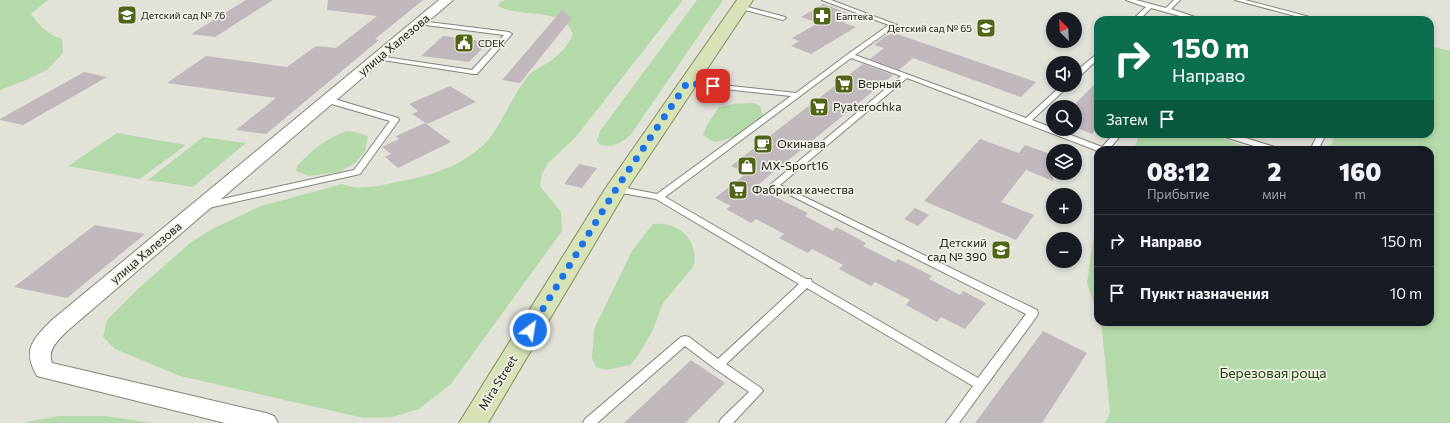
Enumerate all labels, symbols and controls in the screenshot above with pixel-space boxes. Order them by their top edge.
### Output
school or university icon: Детский сад № 76 [116,4,138,26]
pharmacy icon: Еаптека [811,5,833,27]
place label: Детский сад № 76 [141,9,225,21]
street label: улица Халезова [355,10,432,78]
place label: Еаптека [836,10,873,22]
north arrow [1046,12,1082,48]
map controls [1046,12,1082,268]
school or university icon: Детский сад № 65 [975,17,997,39]
place label: Детский сад № 65 [887,22,972,34]
text: 150 m [1172,30,1249,64]
public building icon: CDEK [453,32,475,54]
icon: right [1106,32,1158,84]
place label: CDEK [478,37,505,49]
button: sound [1046,56,1082,92]
text: Направо [1172,64,1245,86]
pin [696,69,730,103]
supermarket icon: Верный [833,73,855,95]
icon: arrive [702,75,724,97]
place label: Верный [858,76,902,90]
supermarket icon: Pyaterochka [808,96,830,118]
place label: Pyaterochka [833,99,901,113]
button: search [1046,100,1082,136]
icon: arrive [1156,108,1178,130]
text: Затем [1106,110,1148,128]
cafe icon: Окинава [752,133,774,155]
place label: Окинава [777,136,826,150]
button: layers [1046,144,1082,180]
shop icon: MX-Sport16 [736,155,758,177]
text: 08:12 [1147,157,1210,186]
text: 2 [1267,157,1281,186]
text: 160 [1339,157,1381,186]
place label: MX-Sport16 [761,158,829,172]
supermarket icon: Фабрика качества [727,179,749,201]
place label: Фабрика качества [752,182,854,196]
text: Прибытие [1147,186,1209,202]
text: мин [1262,186,1286,202]
text: m [1355,186,1366,202]
button: + [1046,188,1082,224]
street label: улица Халезова [107,218,184,286]
icon: right [1106,230,1128,252]
button: − [1046,232,1082,268]
text: Направо [1140,232,1202,250]
text: 150 m [1381,232,1422,250]
place label: Детский сад № 390 [927,235,987,263]
school or university icon: Детский сад № 390 [990,239,1012,261]
icon: arrive [1106,282,1128,304]
text: Пункт назначения [1140,284,1269,302]
text: 10 m [1390,284,1422,302]
position arrow [509,309,551,351]
street label: Mira Street [475,353,519,412]
park label: Березовая роща [1219,364,1327,381]

